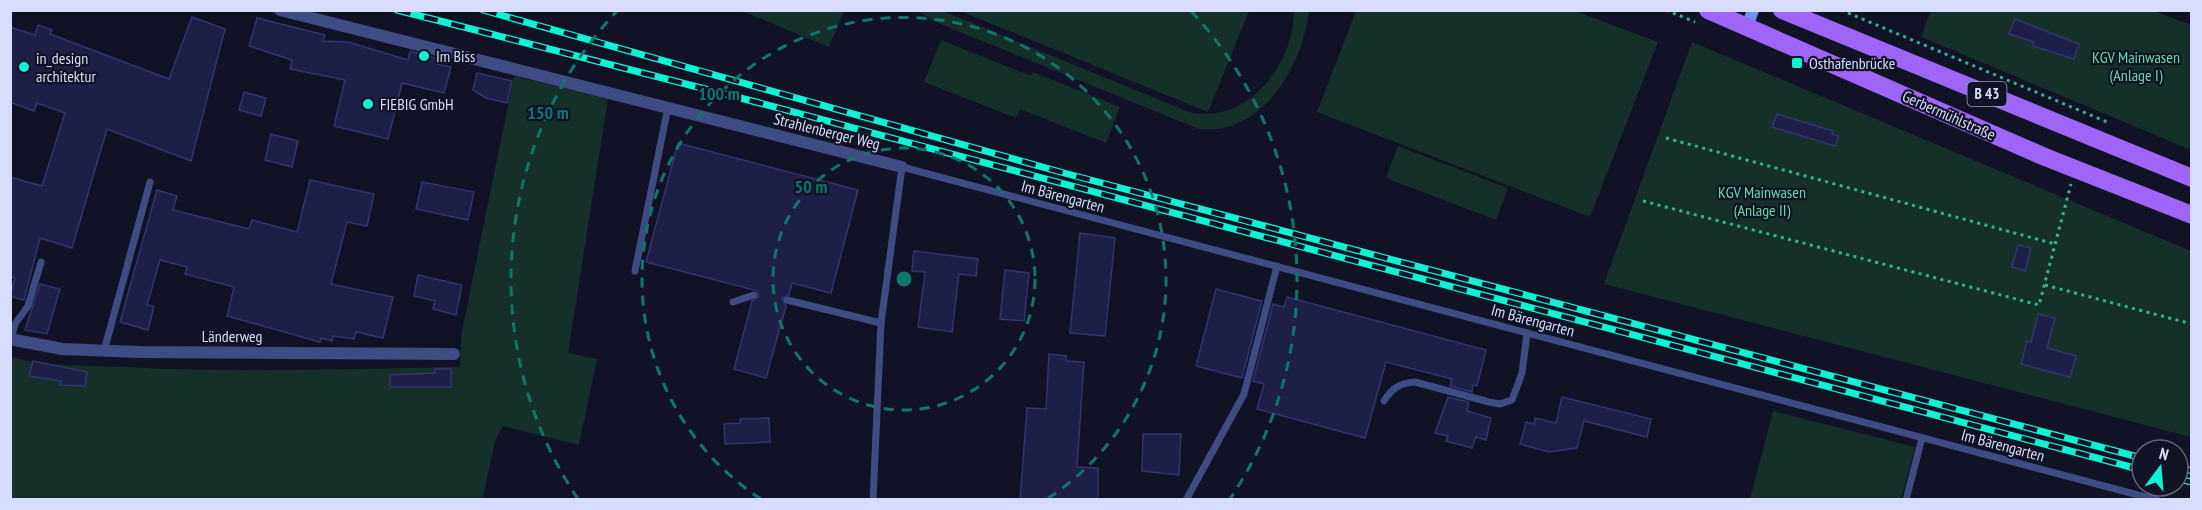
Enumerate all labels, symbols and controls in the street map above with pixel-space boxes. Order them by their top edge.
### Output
place label: Im Biss [436,46,475,66]
park label: KGV Mainwasen (Anlage I) [2092,47,2180,85]
place label: in_design architektur [36,48,96,86]
marker: Im Biss [417,49,431,63]
place label: Osthafenbrücke [1809,53,1895,73]
marker: Osthafenbrücke [1790,56,1804,70]
marker: in_design architektur [17,60,31,74]
text: 100 m [698,82,740,105]
road number: B 43 [1968,82,2006,106]
street label: Gerbermühlstraße [1899,86,1999,144]
place label: FIEBIG GmbH [380,94,454,114]
marker: FIEBIG GmbH [361,97,375,111]
text: 150 m [527,101,569,124]
street label: Strahlenberger Weg [772,108,882,154]
text: 50 m [795,175,827,198]
street label: Im Bärengarten [1019,175,1107,217]
park label: KGV Mainwasen (Anlage II) [1718,182,1806,220]
centre of rings [894,269,914,289]
street label: Im Bärengarten [1489,299,1577,341]
street label: Länderweg [202,326,262,346]
street label: Im Bärengarten [1959,424,2047,466]
north arrow [2130,438,2190,498]
text: N [2157,443,2171,464]

